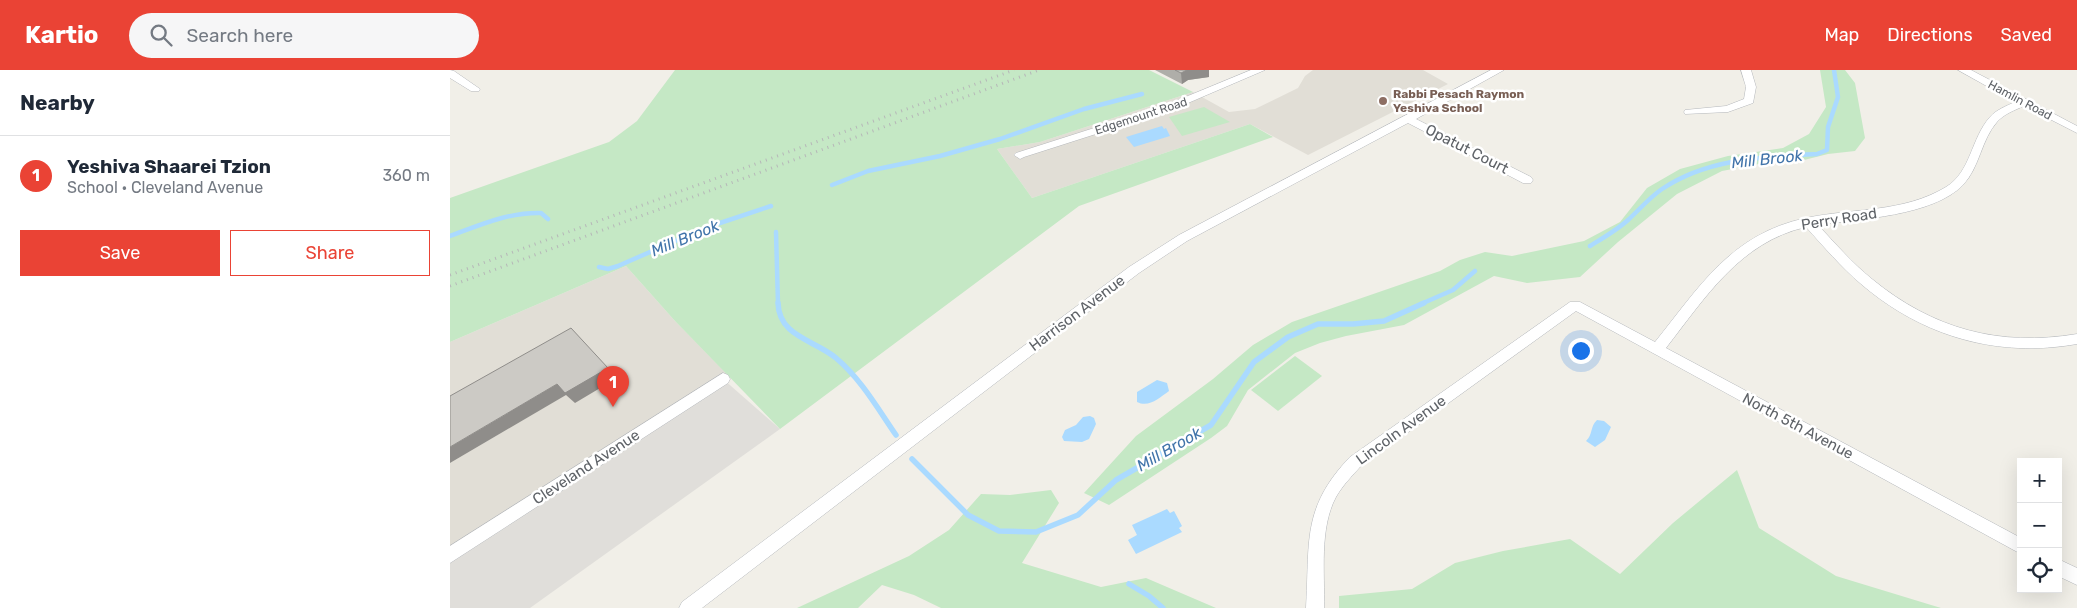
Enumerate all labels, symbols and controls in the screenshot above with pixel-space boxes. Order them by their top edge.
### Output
search box [129,13,479,58]
text: Kartio [25,21,99,49]
icon: search [147,21,175,49]
text: Search here [187,24,293,47]
text: Map [1824,24,1859,46]
text: Directions [1887,24,1973,46]
text: Saved [2001,24,2052,46]
street label: Hamlin Road [1986,77,2054,123]
place label: Rabbi Pesach Raymon Yeshiva School [1393,87,1524,115]
text: Nearby [20,90,95,115]
street label: Edgemount Road [1093,94,1189,138]
marker: Rabbi Pesach Raymon Yeshiva School [1377,95,1389,107]
street label: Opatut Court [1422,120,1512,178]
water label: Mill Brook [1730,146,1804,172]
text: Yeshiva Shaarei Tzion [67,155,271,178]
text: 1 [32,166,40,185]
text: 360 m [382,166,430,185]
text: School · Cleveland Avenue [67,178,263,197]
street label: Perry Road [1800,204,1878,234]
water label: Mill Brook [648,215,723,260]
button: Save [20,230,220,276]
button: Share [230,230,430,276]
street label: Harrison Avenue [1026,271,1128,355]
your location [1568,338,1594,364]
pin: 1 [597,366,629,407]
street label: North 5th Avenue [1739,389,1857,463]
street label: Lincoln Avenue [1353,391,1449,469]
water label: Mill Brook [1133,422,1205,475]
street label: Cleveland Avenue [529,426,643,508]
map controls [2017,458,2062,593]
button: + [2017,458,2062,503]
button: − [2017,503,2062,548]
button: locate [2017,548,2062,593]

